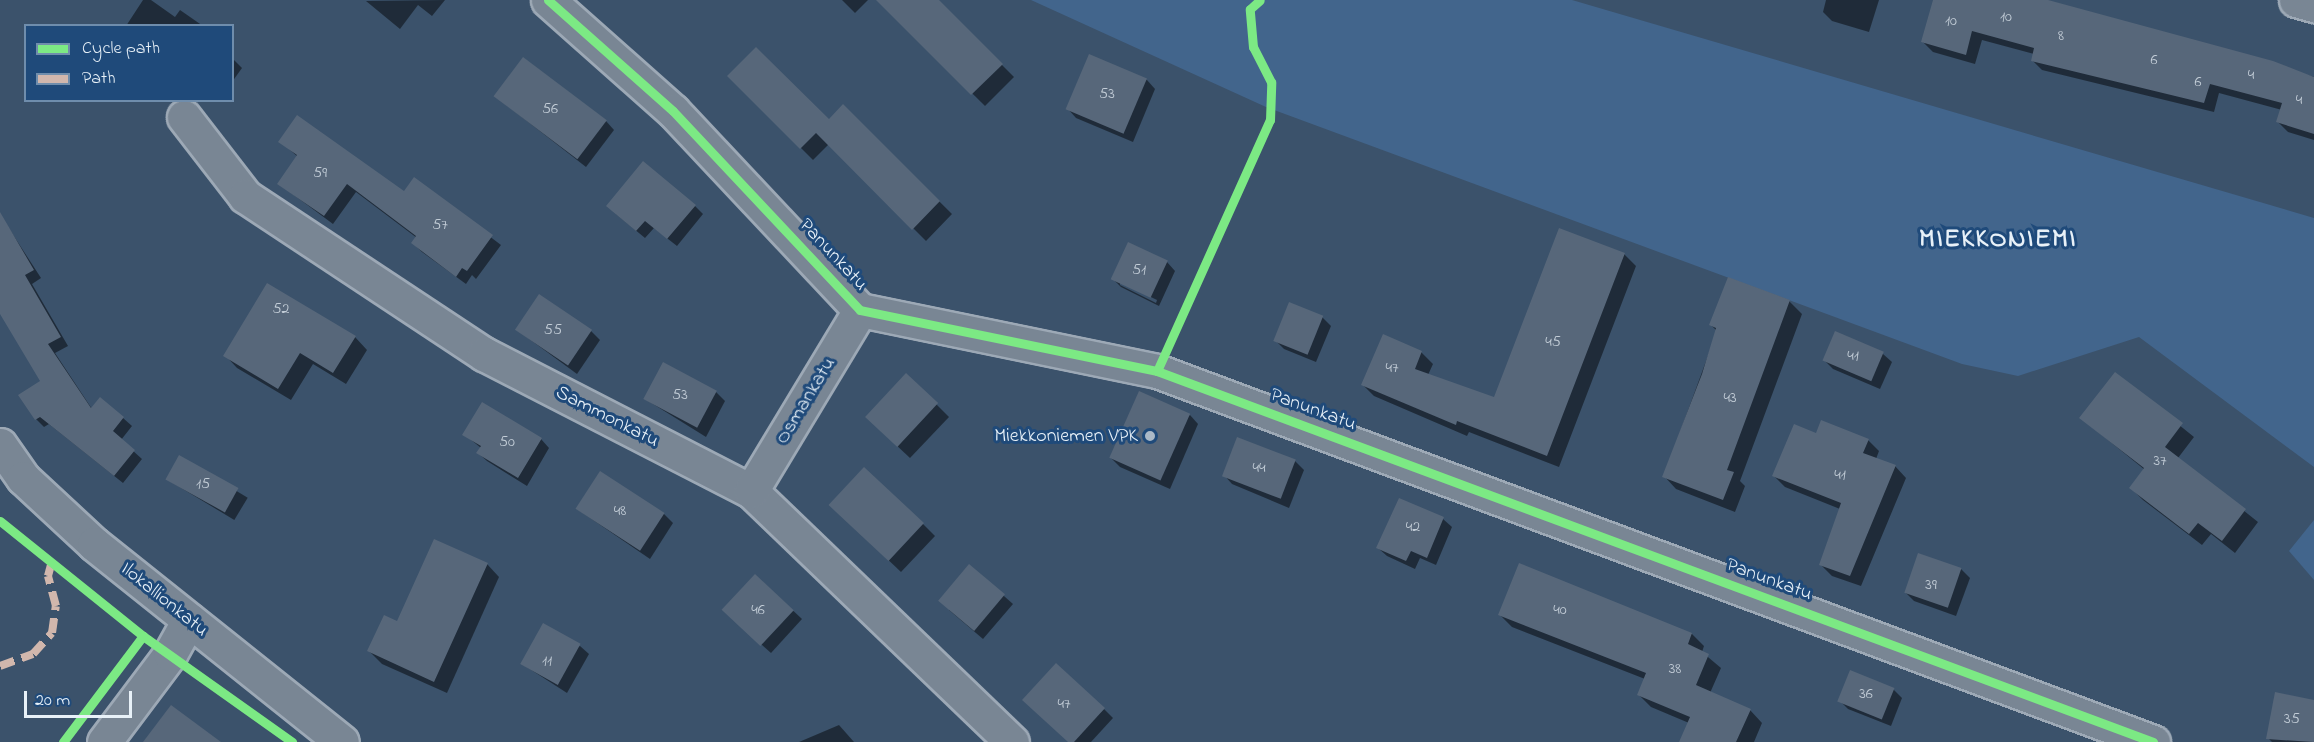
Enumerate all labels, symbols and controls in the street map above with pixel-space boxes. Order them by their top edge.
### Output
house number: 10 [2000,7,2012,27]
house number: 10 [1945,11,1957,31]
legend [24,24,234,102]
house number: 8 [2058,26,2064,46]
text: Cycle path [82,36,160,62]
house number: 6 [2150,50,2158,70]
house number: 4 [2248,65,2254,85]
text: Path [82,66,116,92]
house number: 6 [2194,72,2202,92]
house number: 53 [1099,84,1115,104]
house number: 4 [2296,90,2302,110]
house number: 56 [542,99,558,119]
house number: 59 [313,163,327,183]
street label: Panunkatu [794,214,872,296]
house number: 57 [432,215,448,235]
district label: MIEKKONIEMI [1919,225,2077,257]
house number: 51 [1132,260,1146,280]
house number: 52 [272,299,290,319]
house number: 55 [544,320,562,340]
house number: 45 [1545,332,1561,352]
house number: 41 [1847,346,1859,366]
street label: Osmankatu [771,353,841,449]
house number: 47 [1385,358,1399,378]
street label: Sammonkatu [551,381,663,453]
street label: Panunkatu [1267,383,1359,437]
house number: 53 [672,385,688,405]
house number: 43 [1723,388,1737,408]
place label: Miekkoniemen VPK [994,424,1138,448]
marker: Miekkoniemen VPK [1143,429,1157,443]
house number: 50 [499,432,515,452]
house number: 37 [2153,451,2167,471]
house number: 44 [1252,458,1266,478]
house number: 41 [1834,465,1846,485]
house number: 15 [196,474,210,494]
house number: 48 [614,501,626,521]
house number: 42 [1406,517,1420,537]
street label: Panunkatu [1723,553,1815,607]
street label: Ilokallionkatu [115,557,213,643]
house number: 39 [1925,575,1937,595]
house number: 46 [751,600,765,620]
house number: 40 [1553,600,1567,620]
house number: 11 [542,651,552,671]
house number: 38 [1669,659,1681,679]
scale bar [27,679,135,717]
house number: 36 [1859,684,1873,704]
text: 20 m [35,688,70,714]
house number: 47 [1057,694,1071,714]
house number: 35 [2284,709,2300,729]

